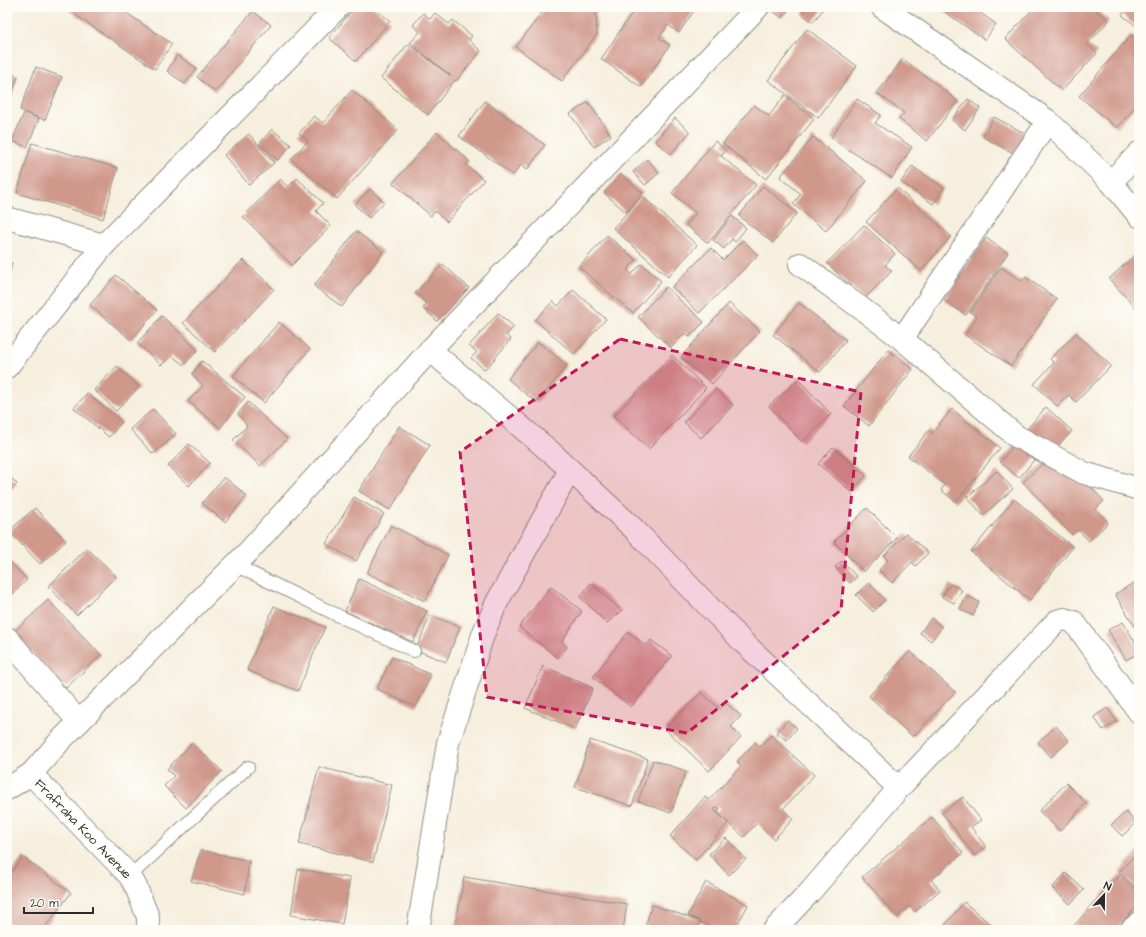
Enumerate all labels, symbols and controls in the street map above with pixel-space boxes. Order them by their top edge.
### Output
street label: Frafraha Koo Avenue [31,775,135,883]
north arrow [1084,875,1124,915]
text: N [1102,878,1114,894]
scale bar [24,889,93,915]
text: 20 m [30,895,59,912]

